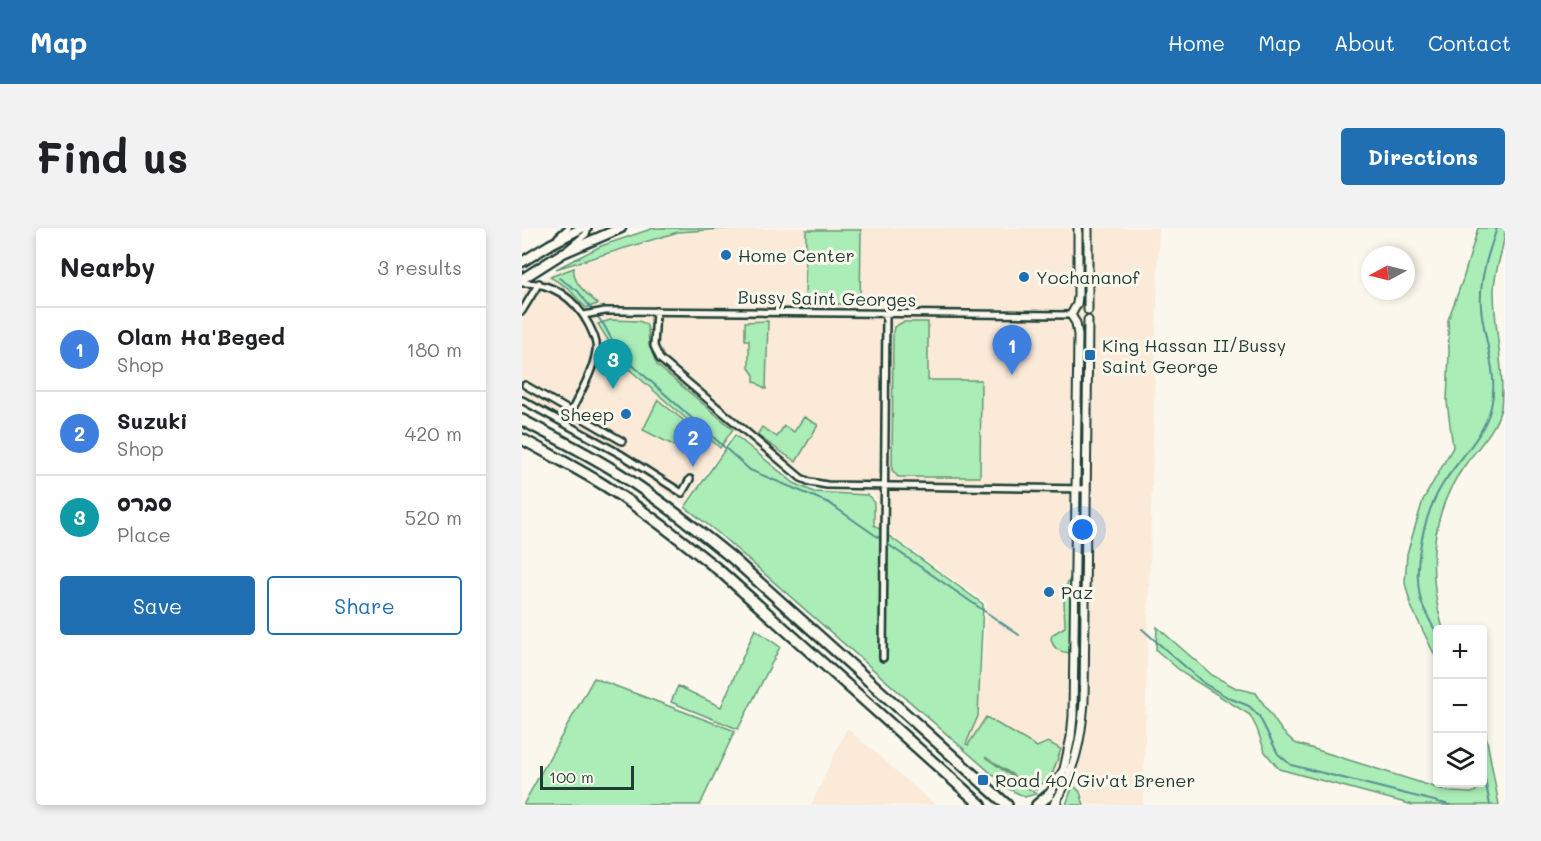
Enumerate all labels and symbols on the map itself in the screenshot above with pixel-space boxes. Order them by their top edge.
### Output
place label: Home Center [738,243,855,267]
north arrow [1361,246,1415,300]
marker: Home Center [719,248,733,262]
place label: Yochananof [1036,265,1140,289]
marker: Yochananof [1017,270,1031,284]
street label: Bussy Saint Georges [737,284,917,312]
pin: 1 [992,326,1032,375]
place label: King Hassan II/Bussy Saint George [1102,333,1286,378]
pin: 3 [594,340,632,389]
marker: King Hassan II/Bussy Saint George [1083,348,1097,362]
place label: Sheep [560,402,614,426]
marker: Sheep [619,407,633,421]
pin: 2 [674,418,712,467]
your location [1068,515,1097,544]
place label: Paz [1061,580,1093,604]
marker: Paz [1042,585,1056,599]
scale bar [540,763,634,790]
place label: Road 40/Giv'at Brener [995,768,1195,792]
marker: Road 40/Giv'at Brener [976,773,990,787]

